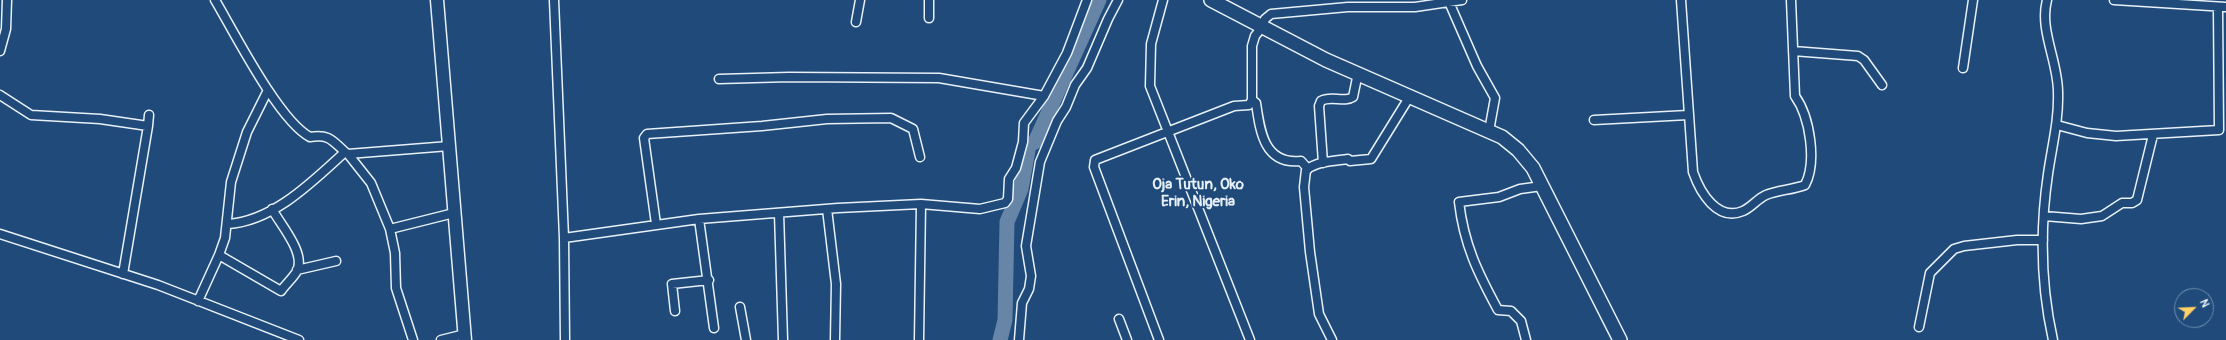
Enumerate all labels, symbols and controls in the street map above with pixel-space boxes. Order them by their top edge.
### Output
district label: Oja Tutun, Oko Erin, Nigeria [1152,176,1244,211]
north arrow [2174,288,2214,328]
text: N [2197,297,2212,309]

